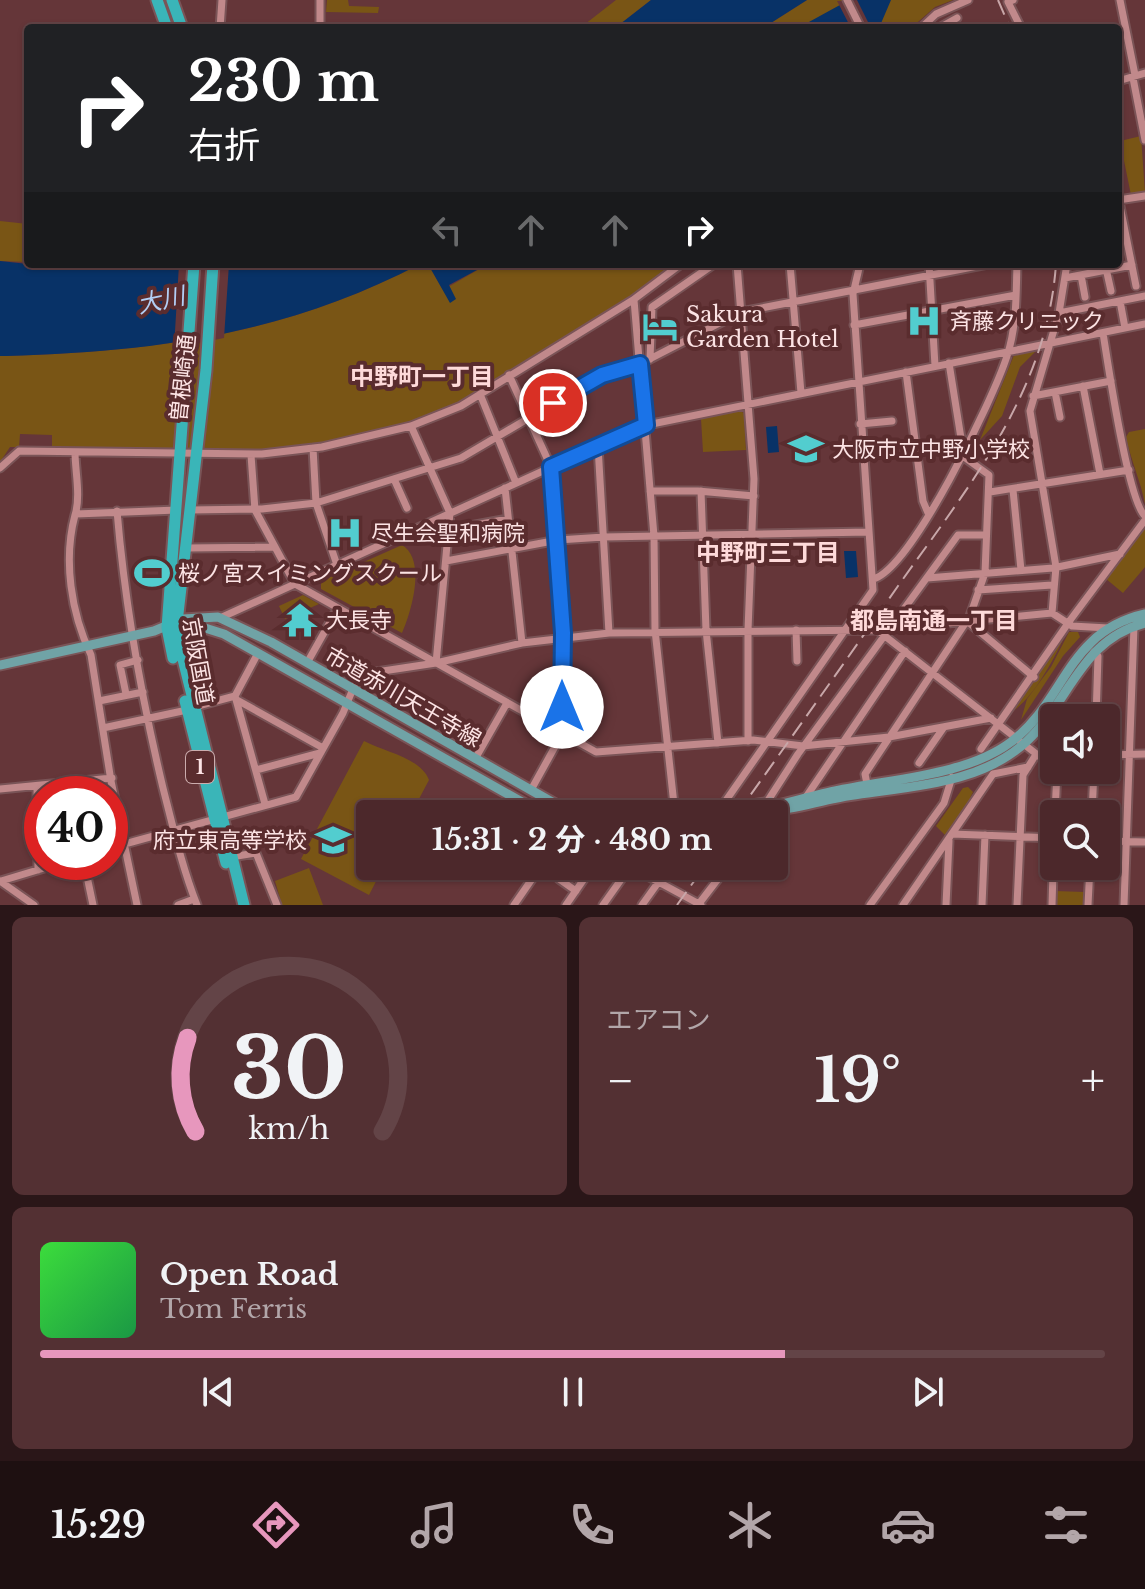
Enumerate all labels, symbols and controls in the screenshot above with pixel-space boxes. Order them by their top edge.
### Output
text: 230 m [188,47,379,116]
icon: right [56,56,160,160]
text: 右折 [188,123,260,168]
icon: left [425,208,469,252]
icon: ahead [509,208,553,252]
icon: ahead [593,208,637,252]
icon: right [677,208,721,252]
water label: 大川 [135,280,190,319]
place label: Sakura Garden Hotel [686,301,839,353]
hospital icon: 斉藤クリニック [905,302,943,340]
hotel icon: Sakura Garden Hotel [641,308,679,346]
place label: 斉藤クリニック [950,308,1104,335]
street label: 曽根崎通 [165,333,201,423]
district label: 中野町一丁目 [350,362,494,391]
pin [519,369,587,437]
icon: arrive [531,381,575,425]
school or university icon: 大阪市立中野小学校 [787,430,825,468]
place label: 大阪市立中野小学校 [832,436,1030,463]
hospital icon: 尽生会聖和病院 [326,514,364,552]
place label: 尽生会聖和病院 [371,520,525,547]
district label: 中野町三丁目 [696,538,840,567]
sports icon: 桜ノ宮スイミングスクール [133,554,171,592]
place label: 桜ノ宮スイミングスクール [178,560,442,587]
temple icon: 大長寺 [281,601,319,639]
district label: 都島南通一丁目 [850,606,1018,635]
place label: 大長寺 [326,607,392,634]
street label: 京阪国道 [177,615,219,707]
street label: 市道赤川天王寺線 [320,641,486,753]
position arrow [520,665,604,749]
map controls [1040,704,1120,880]
button: sound [1040,704,1120,784]
road number: 1 [186,751,214,783]
speed limit sign: 40 [24,776,128,880]
button: search [1040,800,1120,880]
school or university icon: 府立東高等学校 [314,821,352,859]
text: 15:31 · 2 分 · 480 m [432,821,712,858]
place label: 府立東高等学校 [153,827,307,854]
text: エアコン [607,1004,711,1036]
text: 30 [231,1017,347,1120]
text: 19° [814,1044,901,1118]
text: − [607,1053,634,1108]
text: + [1081,1053,1105,1108]
text: km/h [249,1111,330,1147]
text: Open Road [160,1256,339,1293]
text: Tom Ferris [160,1293,307,1325]
icon: previous [196,1370,240,1414]
icon: pause [551,1370,595,1414]
icon: next [906,1370,950,1414]
icon: directions [248,1497,304,1553]
icon: music [406,1497,462,1553]
icon: phone [564,1497,620,1553]
icon: climate [722,1497,778,1553]
icon: car [880,1497,936,1553]
icon: filters [1038,1497,1094,1553]
text: 15:29 [51,1503,146,1548]

